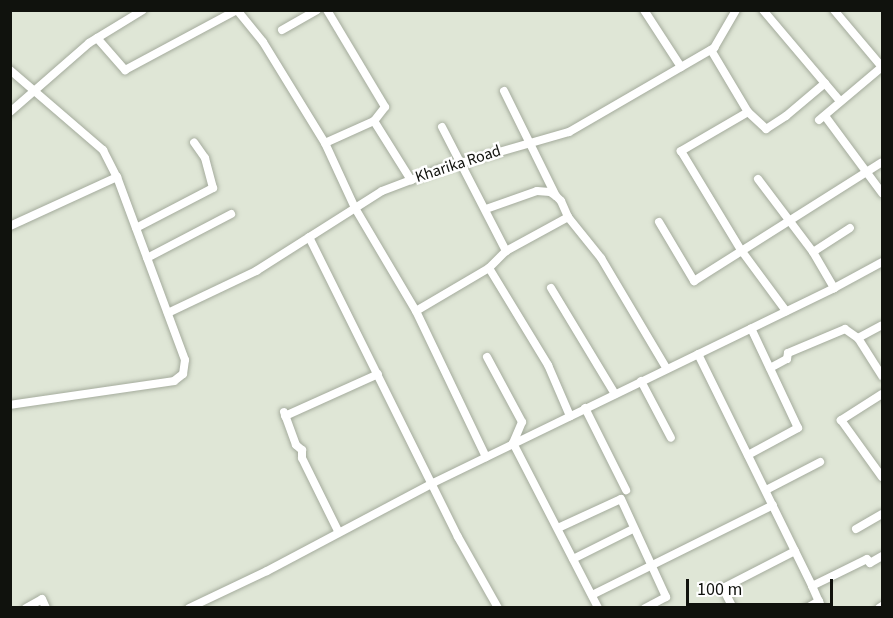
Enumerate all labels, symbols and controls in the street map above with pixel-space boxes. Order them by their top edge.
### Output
street label: Kharika Road [413,141,503,187]
scale bar [689,567,836,605]
text: 100 m [697,577,742,602]

